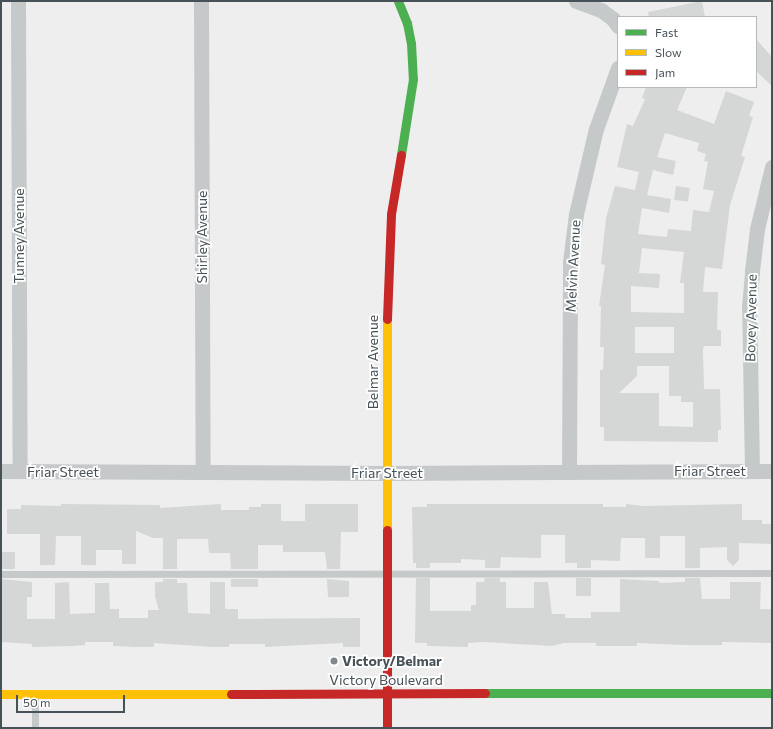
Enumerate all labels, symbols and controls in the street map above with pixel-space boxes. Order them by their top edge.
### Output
legend [617,16,757,88]
text: Fast [655,25,678,39]
text: Slow [655,45,682,59]
text: Jam [655,65,675,79]
street label: Tunney Avenue [11,188,27,284]
street label: Shirley Avenue [194,191,210,283]
street label: Melvin Avenue [562,219,584,313]
street label: Bovey Avenue [742,274,760,362]
street label: Belmar Avenue [365,315,381,409]
street label: Friar Street [674,463,746,479]
street label: Friar Street [27,464,99,480]
street label: Friar Street [351,465,423,481]
place label: Victory/Belmar [342,653,442,669]
marker: Victory/Belmar [329,656,339,666]
street label: Victory Boulevard [329,672,443,688]
scale bar [18,687,127,713]
text: 50 m [23,695,51,709]

